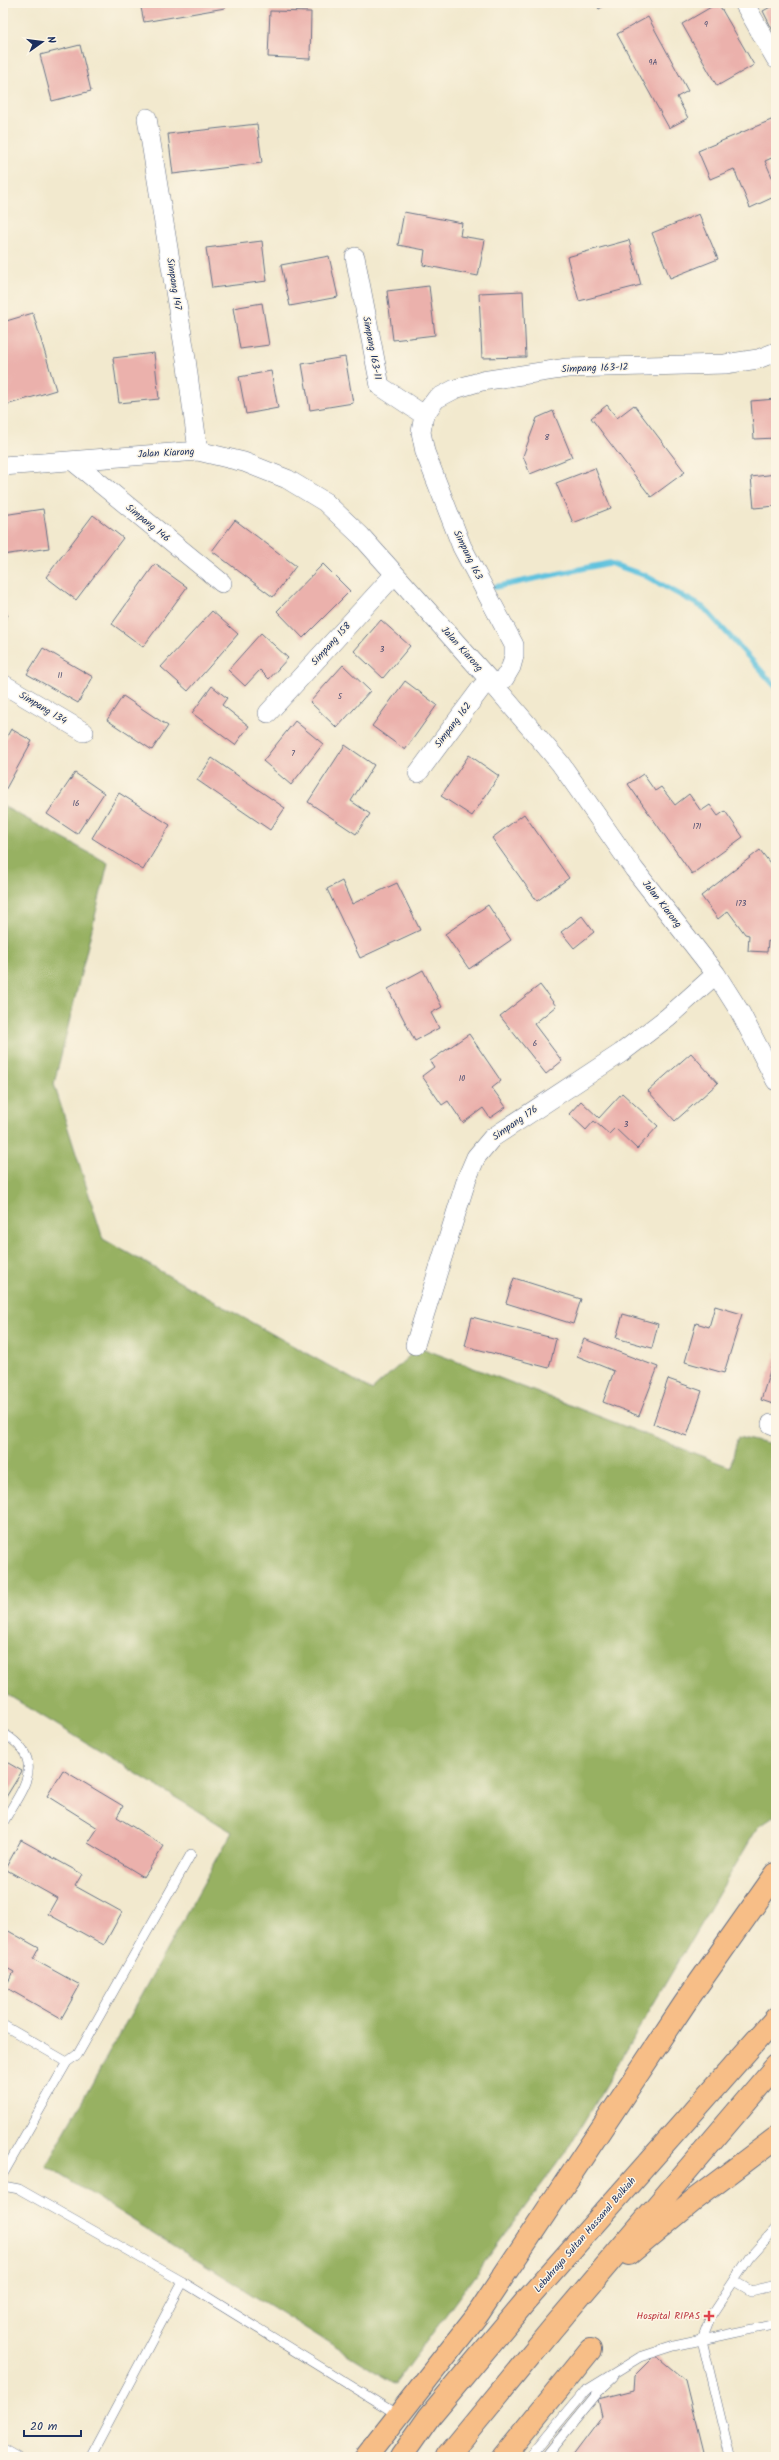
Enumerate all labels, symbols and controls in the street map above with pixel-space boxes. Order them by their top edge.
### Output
house number: 9 [704,18,708,31]
north arrow [22,22,62,62]
text: N [41,34,60,45]
house number: 9A [649,56,658,69]
street label: Simpang 147 [162,257,186,312]
street label: Simpang 163-11 [358,315,386,381]
street label: Simpang 163-12 [561,359,629,377]
house number: 8 [545,431,550,444]
street label: Jalan Kiarong [137,444,195,462]
street label: Simpang 146 [122,500,174,546]
street label: Simpang 163 [449,527,487,583]
street label: Simpang 158 [307,618,356,669]
street label: Jalan Kiarong [437,623,487,676]
house number: 3 [380,643,385,656]
house number: 11 [57,669,63,682]
street label: Simpang 134 [16,687,70,729]
house number: 5 [338,690,343,703]
street label: Simpang 162 [430,699,476,751]
house number: 7 [291,747,295,760]
house number: 16 [73,797,79,810]
house number: 171 [693,820,702,833]
street label: Jalan Kiarong [638,877,686,931]
house number: 173 [736,897,747,910]
house number: 6 [533,1037,537,1050]
house number: 10 [459,1072,465,1085]
street label: Simpang 176 [489,1101,541,1145]
house number: 3 [624,1118,629,1131]
street label: Lebuhraya Sultan Hassanal Bolkiah [530,2174,640,2296]
place label: Hospital RIPAS [637,2308,701,2324]
marker: Hospital RIPAS [703,2310,715,2322]
scale bar [24,2412,81,2438]
text: 20 m [30,2417,58,2436]

